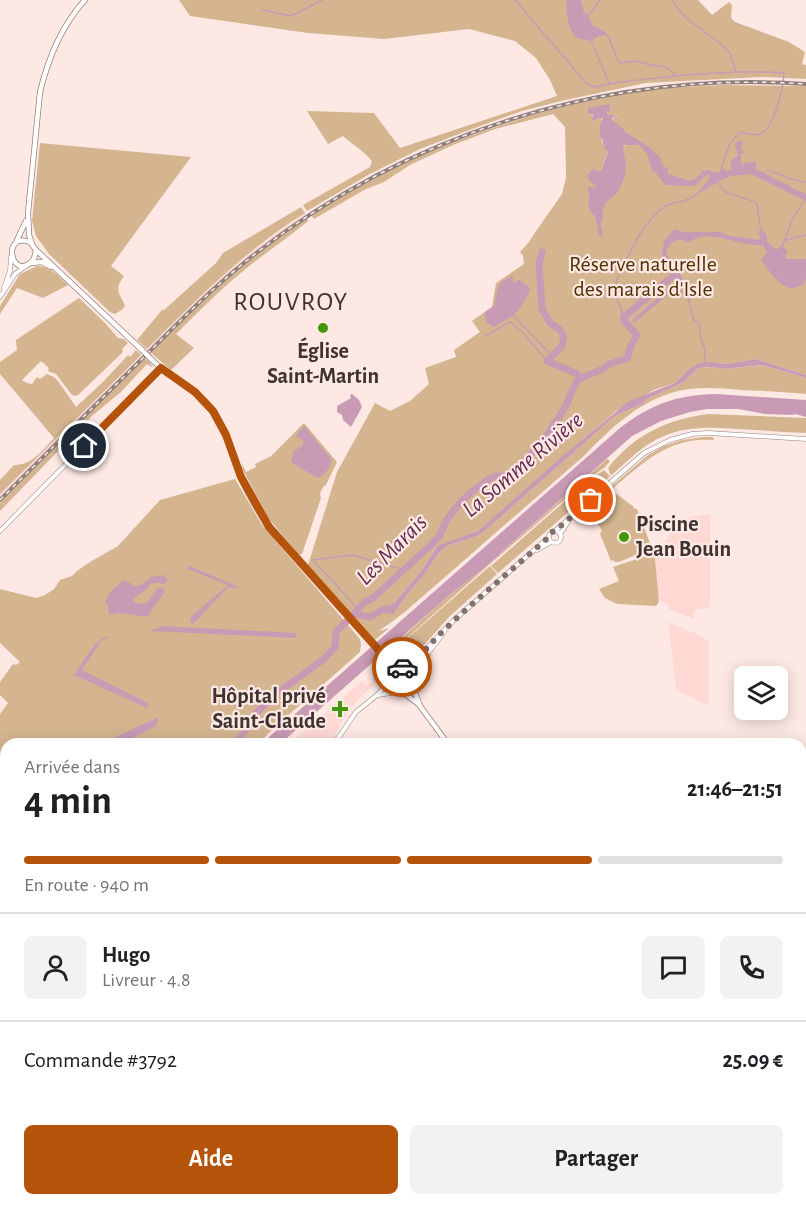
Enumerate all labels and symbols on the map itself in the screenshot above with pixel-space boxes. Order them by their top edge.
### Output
park label: Réserve naturelle des marais d'Isle [569,253,717,300]
district label: ROUVROY [233,289,349,315]
marker: Église Saint-Martin [316,321,330,335]
place label: Église Saint-Martin [267,337,379,387]
water label: La Somme Rivière [458,408,588,522]
pin [58,420,109,471]
pin [565,474,616,525]
water label: Les Marais [352,510,432,590]
place label: Piscine Jean Bouin [636,513,731,560]
marker: Piscine Jean Bouin [617,530,631,544]
courier [372,637,432,697]
place label: Hôpital privé Saint-Claude [211,685,326,732]
marker: Hôpital privé Saint-Claude [331,700,349,718]

